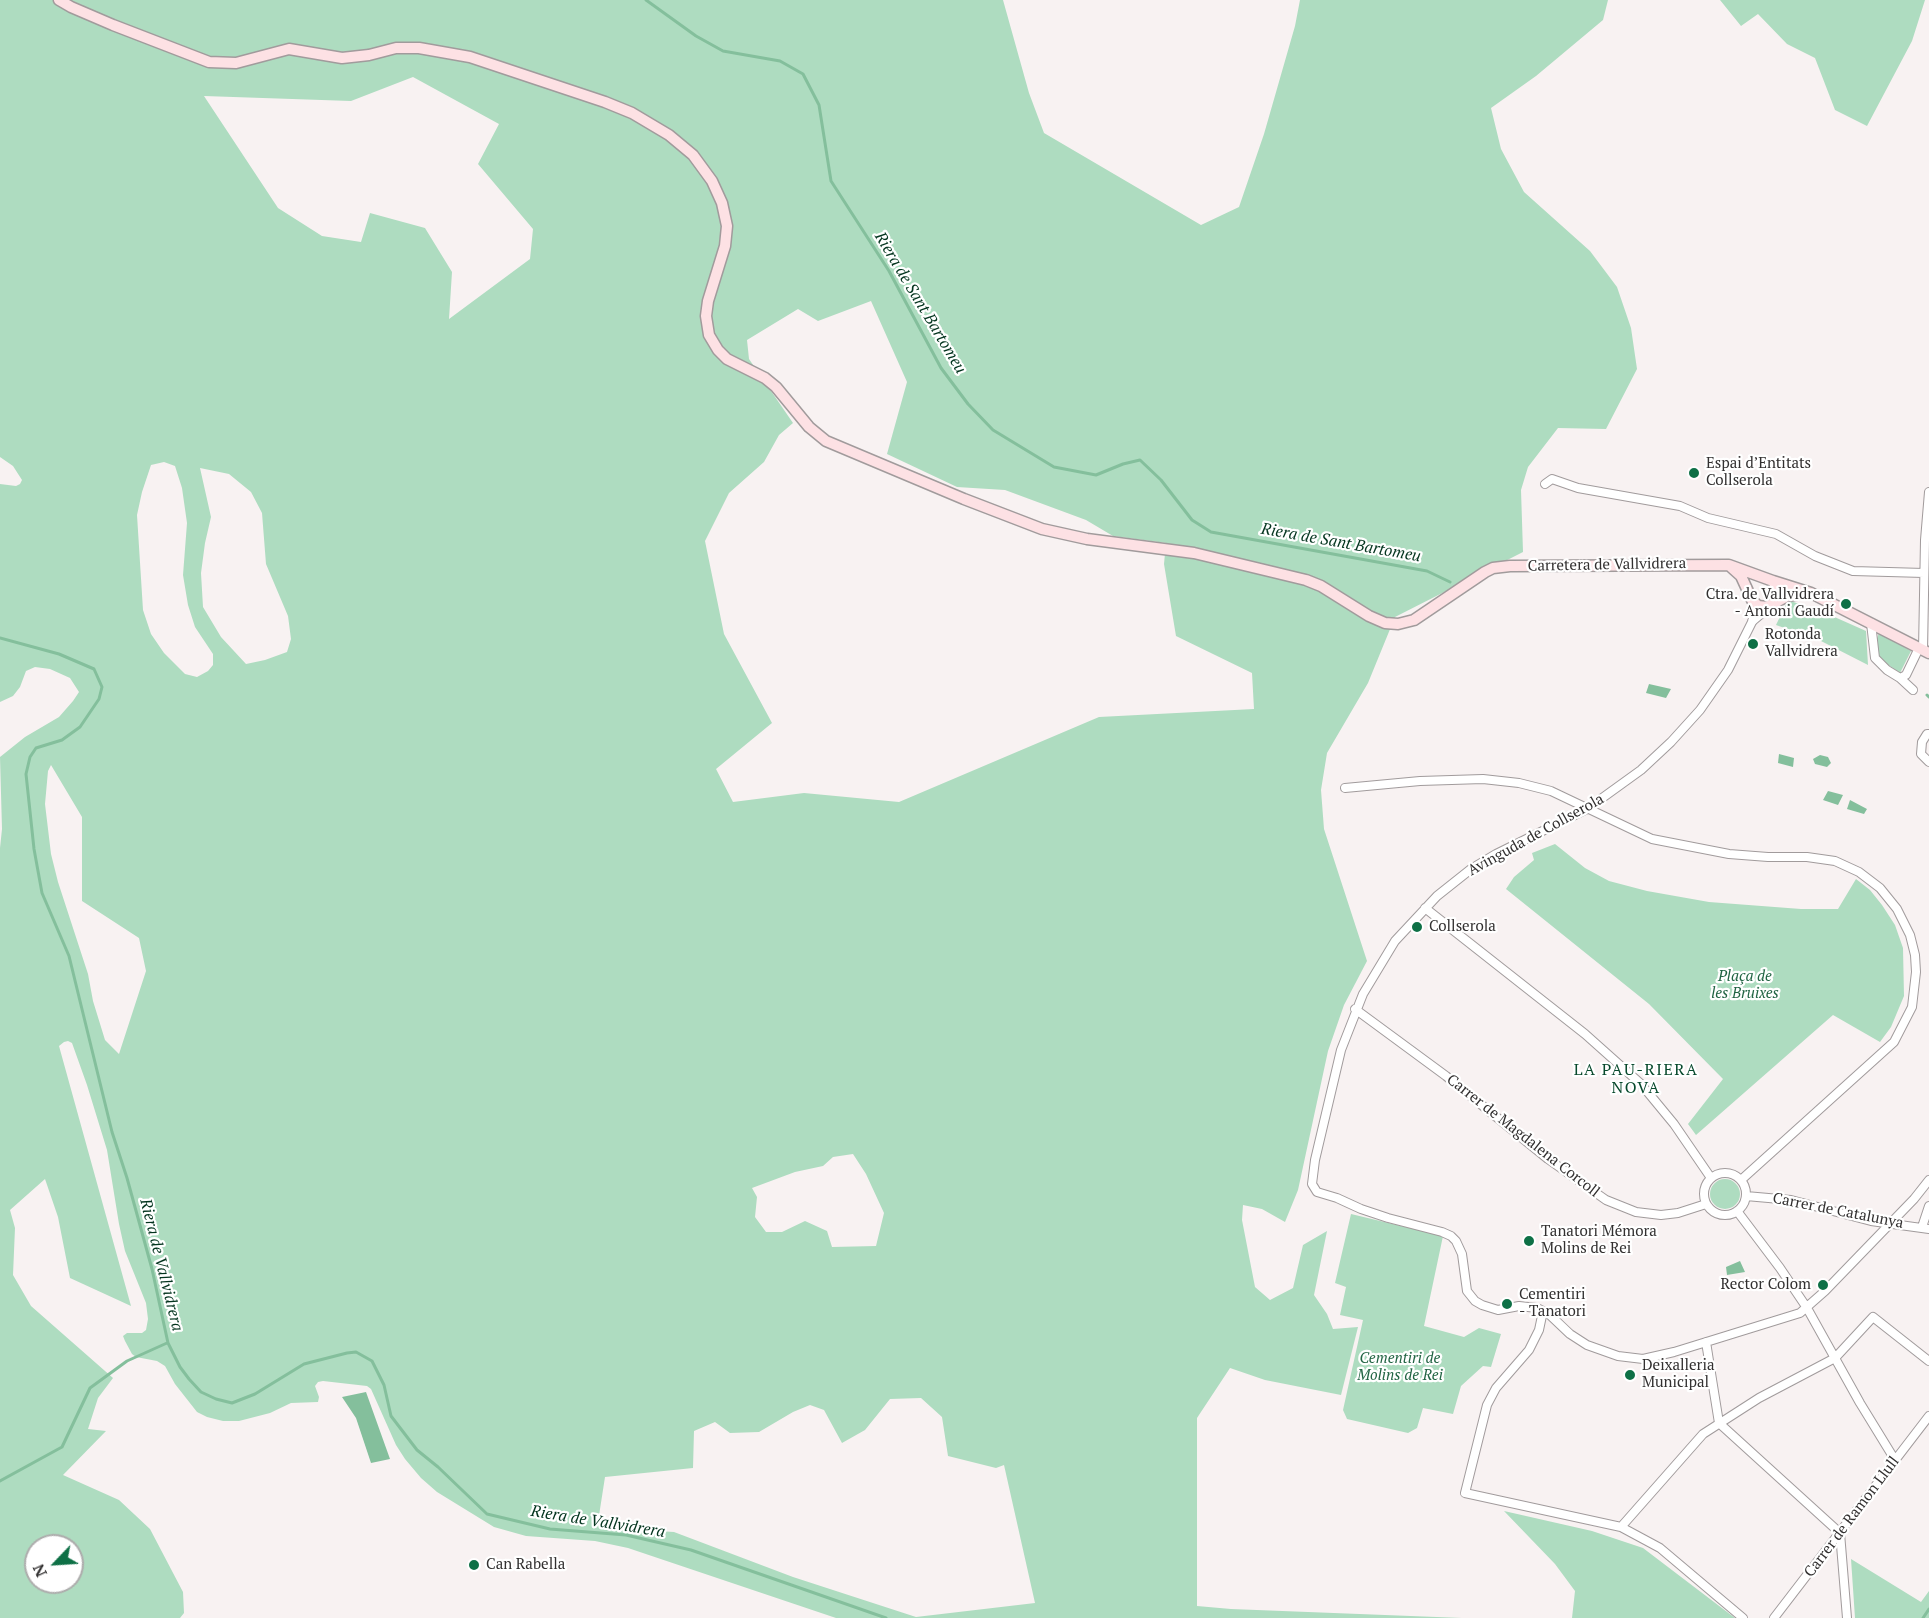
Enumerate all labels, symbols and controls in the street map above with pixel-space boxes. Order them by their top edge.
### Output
water label: Riera de Sant Bartomeu [870,229,970,377]
place label: Espai d’Entitats Collserola [1706,455,1811,490]
marker: Espai d’Entitats Collserola [1687,466,1701,480]
water label: Riera de Sant Bartomeu [1260,519,1422,567]
street label: Carretera de Vallvidrera [1528,555,1686,575]
place label: Ctra. de Vallvidrera - Antoni Gaudí [1706,586,1834,621]
marker: Ctra. de Vallvidrera - Antoni Gaudí [1839,597,1853,611]
place label: Rotonda Vallvidrera [1765,626,1838,661]
marker: Rotonda Vallvidrera [1746,637,1760,651]
street label: Avinguda de Collserola [1465,790,1607,880]
place label: Collserola [1429,918,1496,936]
marker: Collserola [1410,920,1424,934]
park label: Plaça de les Bruixes [1711,968,1779,1003]
district label: LA PAU-RIERA NOVA [1574,1060,1698,1098]
street label: Carrer de Magdalena Corcoll [1443,1071,1603,1201]
street label: Carrer de Catalunya [1771,1189,1905,1233]
water label: Riera de Vallvidrera [135,1197,187,1333]
place label: Tanatori Mémora Molins de Rei [1541,1223,1657,1258]
marker: Tanatori Mémora Molins de Rei [1522,1234,1536,1248]
place label: Rector Colom [1721,1276,1811,1294]
marker: Rector Colom [1816,1278,1830,1292]
place label: Cementiri - Tanatori [1519,1286,1586,1321]
marker: Cementiri - Tanatori [1500,1297,1514,1311]
park label: Cementiri de Molins de Rei [1357,1350,1443,1385]
place label: Deixalleria Municipal [1642,1357,1714,1392]
marker: Deixalleria Municipal [1623,1368,1637,1382]
street label: Carrer de Ramon Llull [1801,1453,1903,1581]
water label: Riera de Vallvidrera [529,1502,667,1542]
north arrow [24,1534,84,1594]
place label: Can Rabella [486,1556,565,1574]
marker: Can Rabella [467,1558,481,1572]
text: N [27,1561,52,1581]

